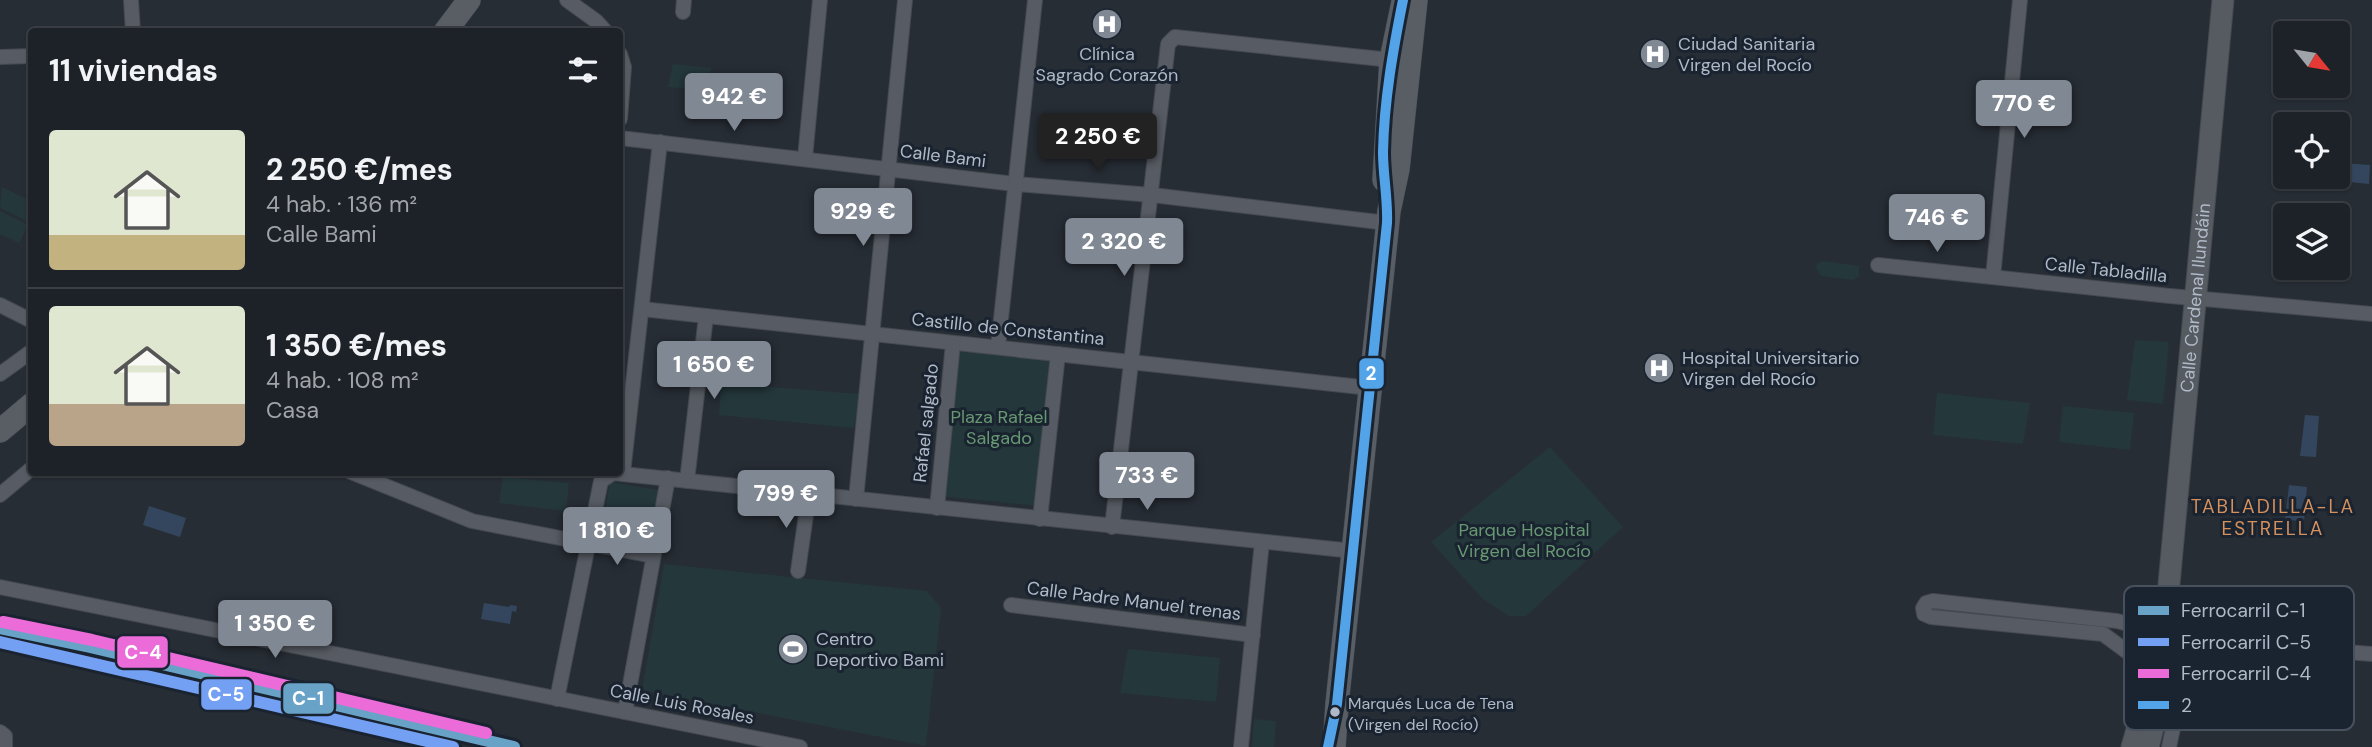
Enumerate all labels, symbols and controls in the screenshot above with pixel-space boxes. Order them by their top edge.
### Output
hospital icon: Clínica Sagrado Corazón [1090,7,1124,41]
north arrow [2273,21,2350,98]
map controls [2273,21,2350,280]
place label: Ciudad Sanitaria Virgen del Rocío [1678,32,1815,77]
hospital icon: Ciudad Sanitaria Virgen del Rocío [1638,37,1672,71]
place label: Clínica Sagrado Corazón [1036,42,1178,87]
text: 11 viviendas [49,51,218,90]
icon: filters [564,51,602,89]
pin: 942 € [685,74,783,133]
pin: 770 € [1975,80,2073,140]
text: 942 € [701,81,767,111]
text: 770 € [1992,88,2056,118]
button: locate [2273,112,2350,189]
pin: 2 250 € [1033,114,1163,173]
text: 2 250 € [1055,121,1141,151]
street label: Calle Bami [898,139,988,173]
text: 2 250 €/mes [266,150,453,189]
icon: home [105,158,189,242]
pin: 929 € [814,188,912,248]
text: 4 hab. · 136 m² [266,189,417,219]
pin: 746 € [1888,194,1986,254]
text: 929 € [830,196,896,226]
text: 746 € [1905,202,1969,232]
street label: Calle Cardenal Ilundáin [2175,202,2216,393]
button: layers [2273,203,2350,280]
pin: 2 320 € [1059,218,1189,278]
text: Calle Bami [266,219,377,249]
text: 2 320 € [1081,226,1167,256]
street label: Calle Tabladilla [2044,252,2168,288]
street label: Castillo de Constantina [910,307,1106,351]
text: 1 350 €/mes [266,326,447,365]
icon: home [105,334,189,418]
pin: 1 650 € [649,342,779,401]
place label: Hospital Universitario Virgen del Rocío [1682,346,1859,391]
text: 1 650 € [673,349,755,379]
hospital icon: Hospital Universitario Virgen del Rocío [1642,351,1676,385]
line badge: 2 [1358,357,1385,390]
text: 2 [1366,361,1377,386]
street label: Rafael salgado [908,362,944,484]
text: 4 hab. · 108 m² [266,365,419,395]
text: Casa [266,395,319,425]
park label: Plaza Rafael Salgado [950,405,1048,450]
pin: 733 € [1098,452,1196,512]
text: 733 € [1115,460,1179,490]
pin: 799 € [737,470,835,530]
text: 799 € [754,478,818,508]
district label: TABLADILLA-LA ESTRELLA [2191,494,2355,541]
pin: 1 810 € [552,508,682,567]
text: 1 810 € [579,515,655,545]
park label: Parque Hospital Virgen del Rocío [1457,518,1591,563]
street label: Calle Padre Manuel trenas [1026,576,1242,626]
legend [2124,586,2354,730]
text: Ferrocarril C-1 [2181,598,2305,623]
pin: 1 350 € [210,600,340,660]
text: 1 350 € [234,608,316,638]
place label: Centro Deportivo Bami [816,627,944,672]
text: Ferrocarril C-5 [2181,630,2311,655]
sports icon: Centro Deportivo Bami [776,632,810,666]
line badge: C-4 [116,635,169,669]
text: C-4 [124,640,162,665]
text: Ferrocarril C-4 [2181,661,2311,686]
line badge: C-5 [200,678,253,711]
street label: Calle Luis Rosales [608,678,756,730]
text: C-5 [208,682,244,707]
line badge: C-1 [282,682,335,715]
text: C-1 [292,686,324,711]
place label: Marqués Luca de Tena (Virgen del Rocío) [1348,693,1514,735]
text: 2 [2181,693,2192,718]
marker: Marqués Luca de Tena (Virgen del Rocío) [1328,705,1342,719]

